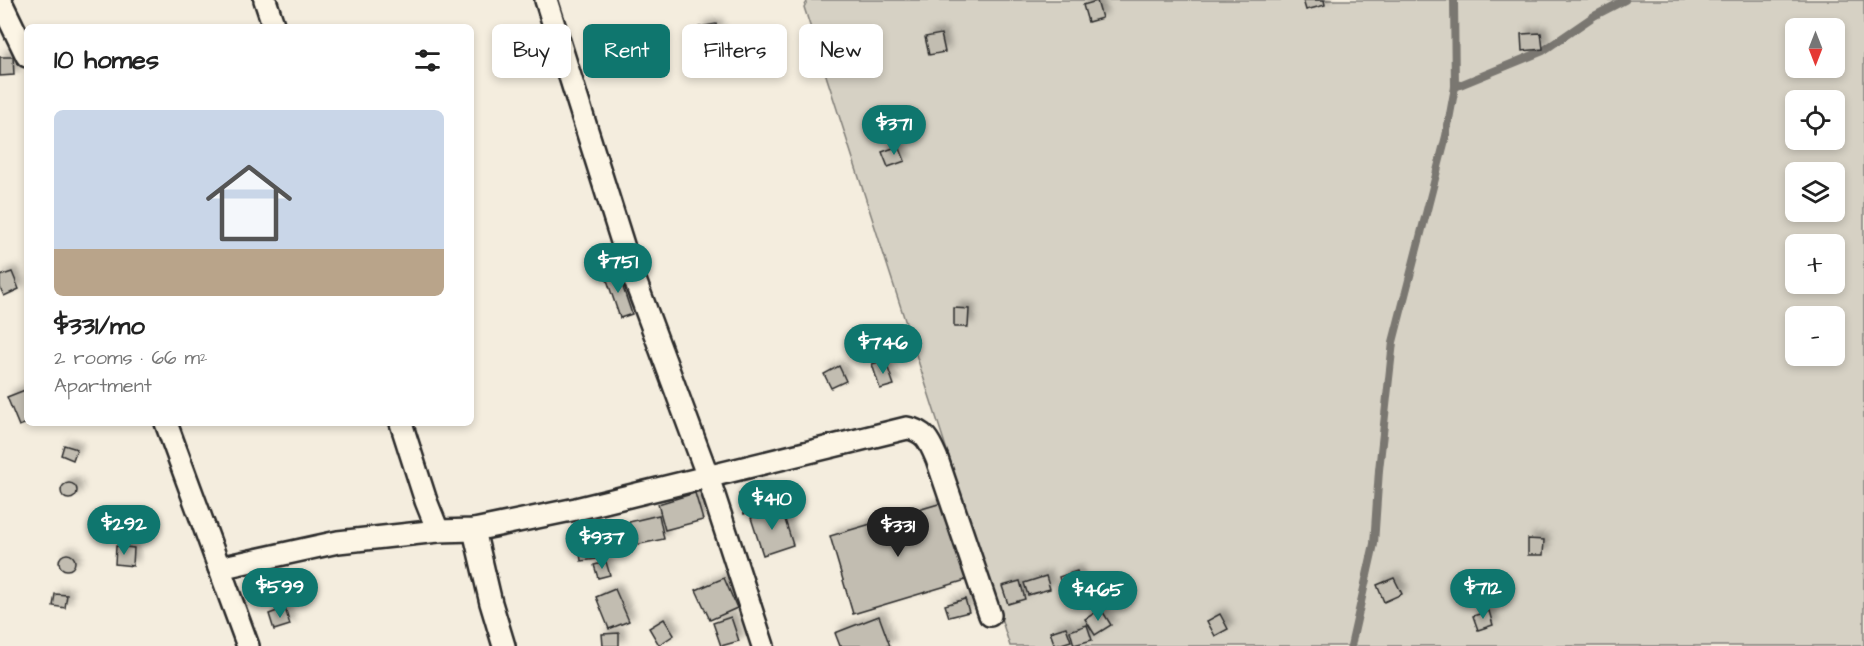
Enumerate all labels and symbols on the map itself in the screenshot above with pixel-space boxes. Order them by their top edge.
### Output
north arrow [1785,18,1845,78]
pin: $371 [858,105,930,156]
pin: $751 [582,243,654,294]
pin: $746 [847,324,919,375]
pin: $410 [736,480,808,531]
pin: $292 [88,505,160,556]
pin: $331 [862,507,934,558]
pin: $937 [566,519,638,570]
pin: $599 [244,568,316,619]
pin: $712 [1447,569,1519,620]
pin: $465 [1062,571,1134,622]

